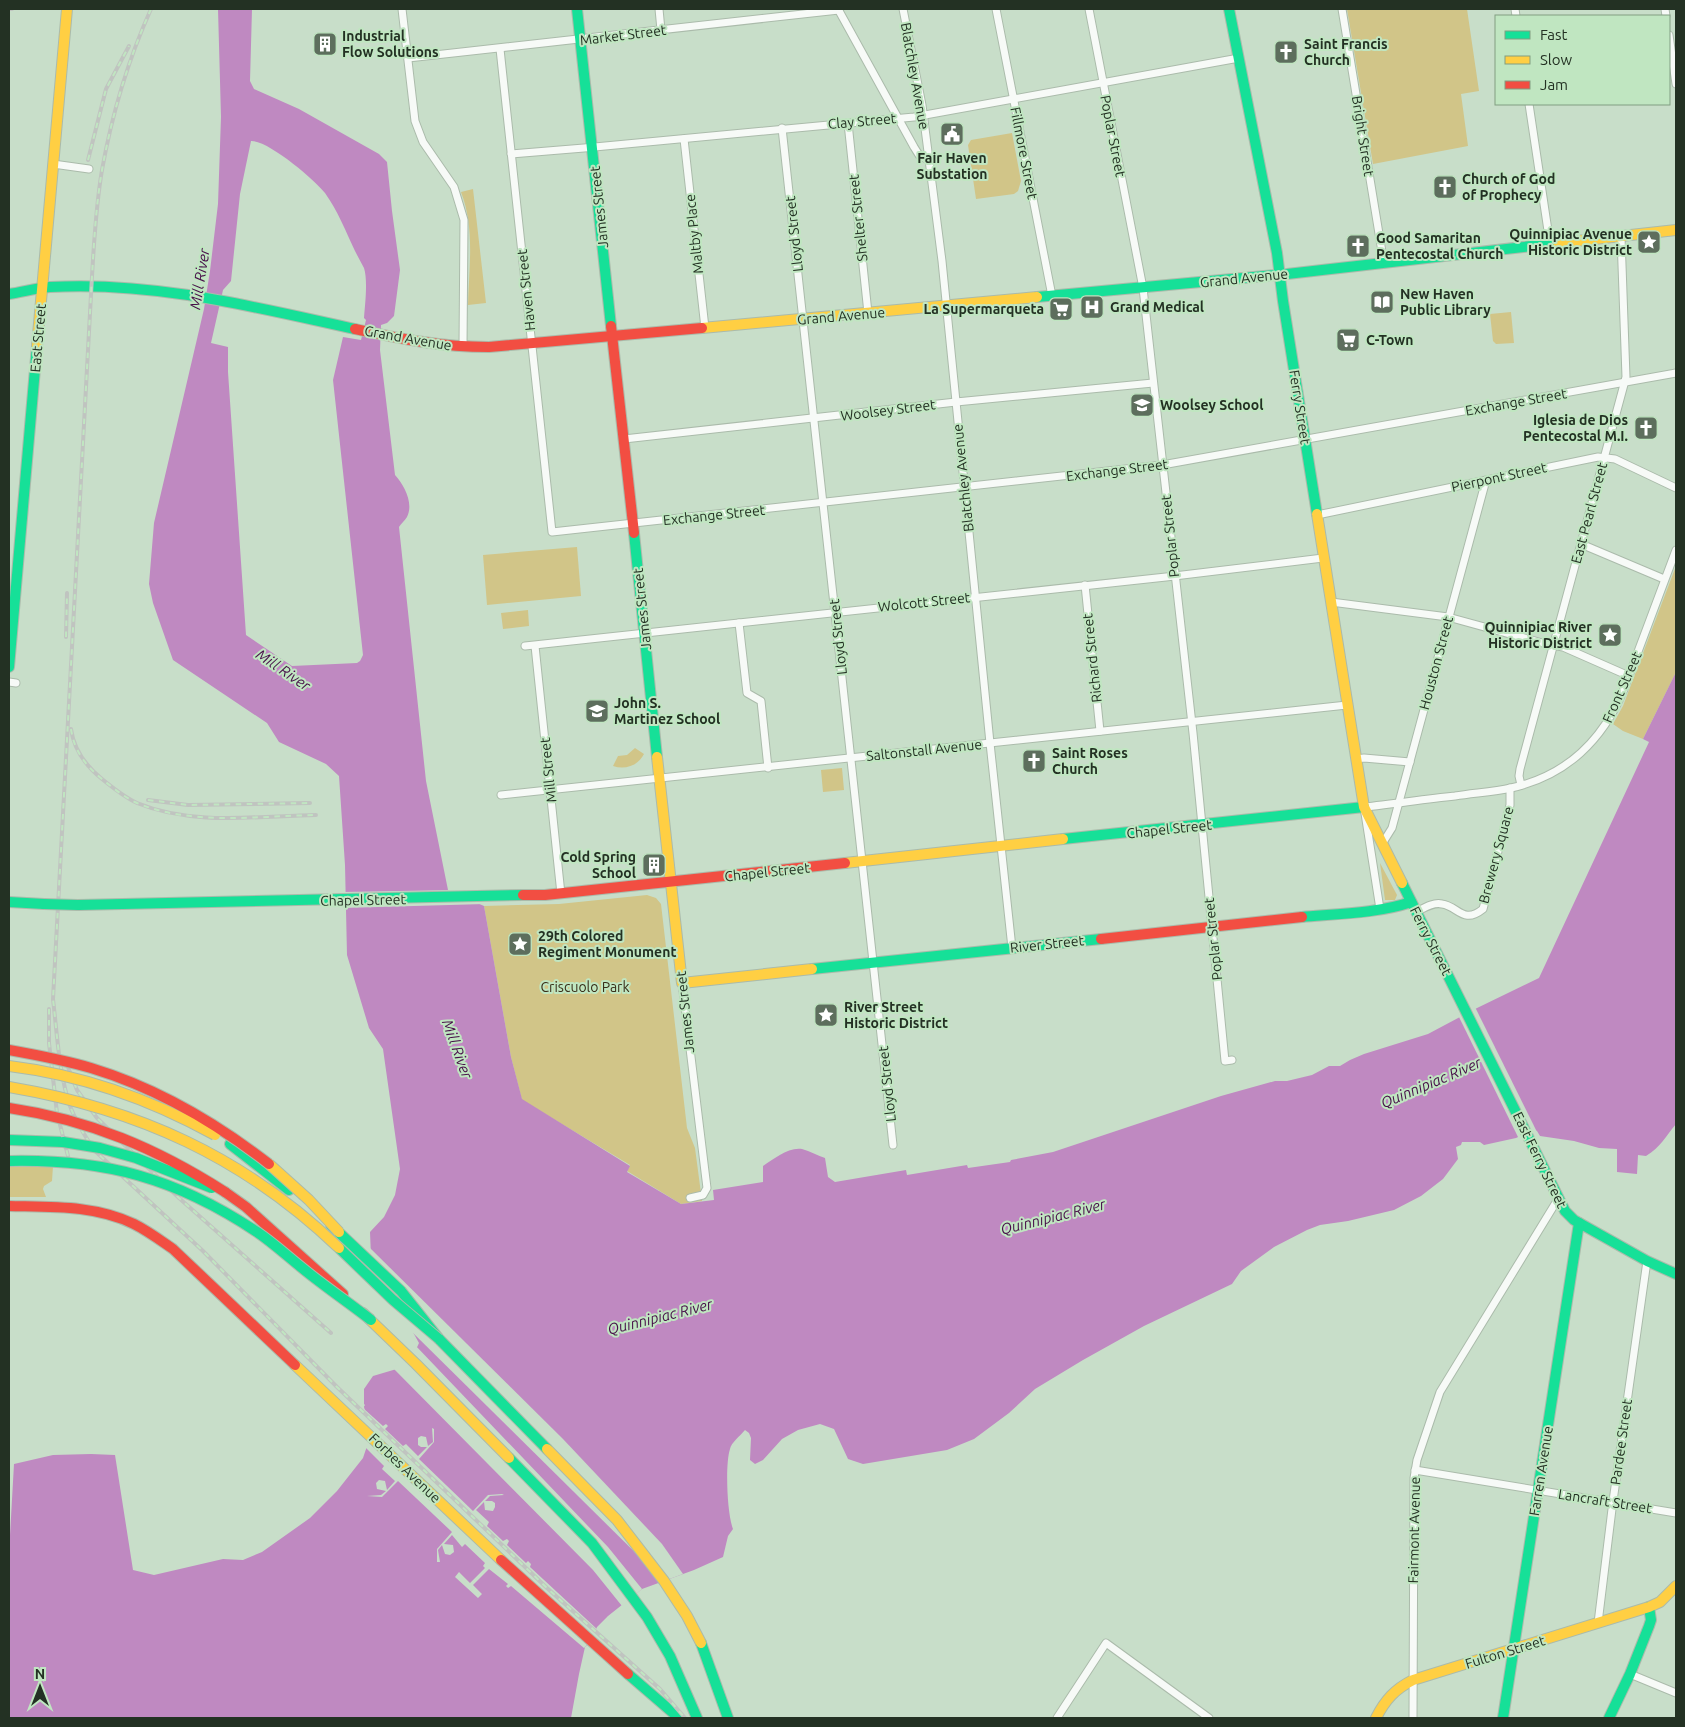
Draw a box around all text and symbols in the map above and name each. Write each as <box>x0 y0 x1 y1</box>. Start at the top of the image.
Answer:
legend <box>1495 15 1670 105</box>
street label: Blatchley Avenue <box>898 21 932 131</box>
street label: Market Street <box>579 22 668 48</box>
text: Fast <box>1540 26 1568 43</box>
place label: Industrial Flow Solutions <box>342 28 439 60</box>
building icon: Industrial Flow Solutions <box>312 31 338 57</box>
place label: Saint Francis Church <box>1304 36 1388 68</box>
church icon: Saint Francis Church <box>1273 39 1299 65</box>
text: Slow <box>1540 51 1573 68</box>
text: Jam <box>1540 76 1568 93</box>
street label: Poplar Street <box>1097 94 1129 179</box>
street label: Bright Street <box>1349 95 1377 178</box>
street label: Fillmore Street <box>1007 105 1041 201</box>
street label: Clay Street <box>827 110 897 132</box>
public building icon: Fair Haven Substation <box>939 121 965 147</box>
place label: Fair Haven Substation <box>916 150 988 182</box>
street label: James Street <box>587 165 611 249</box>
place label: Church of God of Prophecy <box>1462 171 1555 203</box>
street label: Shelter Street <box>845 173 871 262</box>
church icon: Church of God of Prophecy <box>1432 174 1458 200</box>
street label: Maltby Place <box>682 193 706 275</box>
street label: Lloyd Street <box>782 195 806 273</box>
place label: Quinnipiac Avenue Historic District <box>1509 226 1632 258</box>
place icon: Quinnipiac Avenue Historic District <box>1636 229 1662 255</box>
place label: Good Samaritan Pentecostal Church <box>1376 230 1503 262</box>
church icon: Good Samaritan Pentecostal Church <box>1345 233 1371 259</box>
water label: Mill River <box>186 246 213 311</box>
street label: Haven Street <box>514 248 538 331</box>
street label: Grand Avenue <box>1199 265 1289 291</box>
place label: New Haven Public Library <box>1400 286 1491 318</box>
library icon: New Haven Public Library <box>1369 289 1395 315</box>
hospital icon: Grand Medical <box>1079 294 1105 320</box>
supermarket icon: La Supermarqueta <box>1048 296 1074 322</box>
place label: Grand Medical <box>1110 299 1204 315</box>
place label: La Supermarqueta <box>924 301 1044 317</box>
street label: East Street <box>27 302 49 373</box>
street label: Grand Avenue <box>796 304 886 328</box>
street label: Grand Avenue <box>363 322 453 354</box>
supermarket icon: C-Town <box>1335 327 1361 353</box>
place label: C-Town <box>1366 332 1414 348</box>
street label: Ferry Street <box>1286 369 1314 446</box>
street label: Exchange Street <box>1464 385 1568 419</box>
school or university icon: Woolsey School <box>1129 392 1155 418</box>
street label: Woolsey Street <box>840 396 937 424</box>
place label: Woolsey School <box>1160 397 1263 413</box>
place label: Iglesia de Dios Pentecostal M.I. <box>1523 412 1628 444</box>
church icon: Iglesia de Dios Pentecostal M.I. <box>1633 415 1659 441</box>
street label: Blatchley Avenue <box>949 423 977 533</box>
street label: Exchange Street <box>1065 456 1169 484</box>
street label: Pierpont Street <box>1450 459 1549 495</box>
street label: East Pearl Street <box>1568 460 1610 565</box>
street label: Poplar Street <box>1158 493 1182 578</box>
street label: Exchange Street <box>662 502 766 528</box>
street label: James Street <box>630 567 654 651</box>
street label: Wolcott Street <box>877 589 971 615</box>
street label: Lloyd Street <box>826 598 850 676</box>
street label: Richard Street <box>1079 612 1105 703</box>
street label: Houston Street <box>1416 614 1456 711</box>
place label: Quinnipiac River Historic District <box>1485 619 1592 651</box>
place icon: Quinnipiac River Historic District <box>1597 622 1623 648</box>
water label: Mill River <box>253 645 315 695</box>
street label: Front Street <box>1599 648 1645 725</box>
place label: John S. Martinez School <box>614 695 720 727</box>
school or university icon: John S. Martinez School <box>584 698 610 724</box>
street label: Mill Street <box>537 736 559 803</box>
street label: Saltonstall Avenue <box>865 736 983 764</box>
place label: Saint Roses Church <box>1052 745 1128 777</box>
church icon: Saint Roses Church <box>1021 748 1047 774</box>
street label: Brewery Square <box>1475 805 1517 905</box>
street label: Chapel Street <box>1126 817 1213 841</box>
place label: Cold Spring School <box>560 849 636 881</box>
building icon: Cold Spring School <box>641 852 667 878</box>
street label: Chapel Street <box>724 860 811 884</box>
street label: Chapel Street <box>320 891 406 909</box>
street label: Poplar Street <box>1201 896 1225 981</box>
street label: Ferry Street <box>1407 904 1455 979</box>
place label: 29th Colored Regiment Monument <box>538 928 676 960</box>
place icon: 29th Colored Regiment Monument <box>507 931 533 957</box>
street label: River Street <box>1009 932 1085 956</box>
street label: James Street <box>673 970 697 1054</box>
park label: Criscuolo Park <box>541 979 629 995</box>
place label: River Street Historic District <box>844 999 948 1031</box>
place icon: River Street Historic District <box>813 1002 839 1028</box>
water label: Mill River <box>439 1017 476 1082</box>
street label: Lloyd Street <box>875 1045 899 1123</box>
water label: Quinnipiac River <box>1378 1053 1485 1112</box>
street label: East Ferry Street <box>1510 1109 1570 1211</box>
water label: Quinnipiac River <box>999 1195 1109 1239</box>
water label: Quinnipiac River <box>606 1295 716 1339</box>
street label: Pardee Street <box>1607 1397 1635 1486</box>
street label: Farren Avenue <box>1526 1425 1556 1517</box>
street label: Forbes Avenue <box>366 1430 444 1506</box>
street label: Fairmont Avenue <box>1405 1476 1423 1584</box>
street label: Lancraft Street <box>1557 1486 1653 1516</box>
street label: Fulton Street <box>1463 1632 1547 1672</box>
north arrow <box>15 1662 65 1712</box>
text: N <box>35 1666 45 1682</box>

